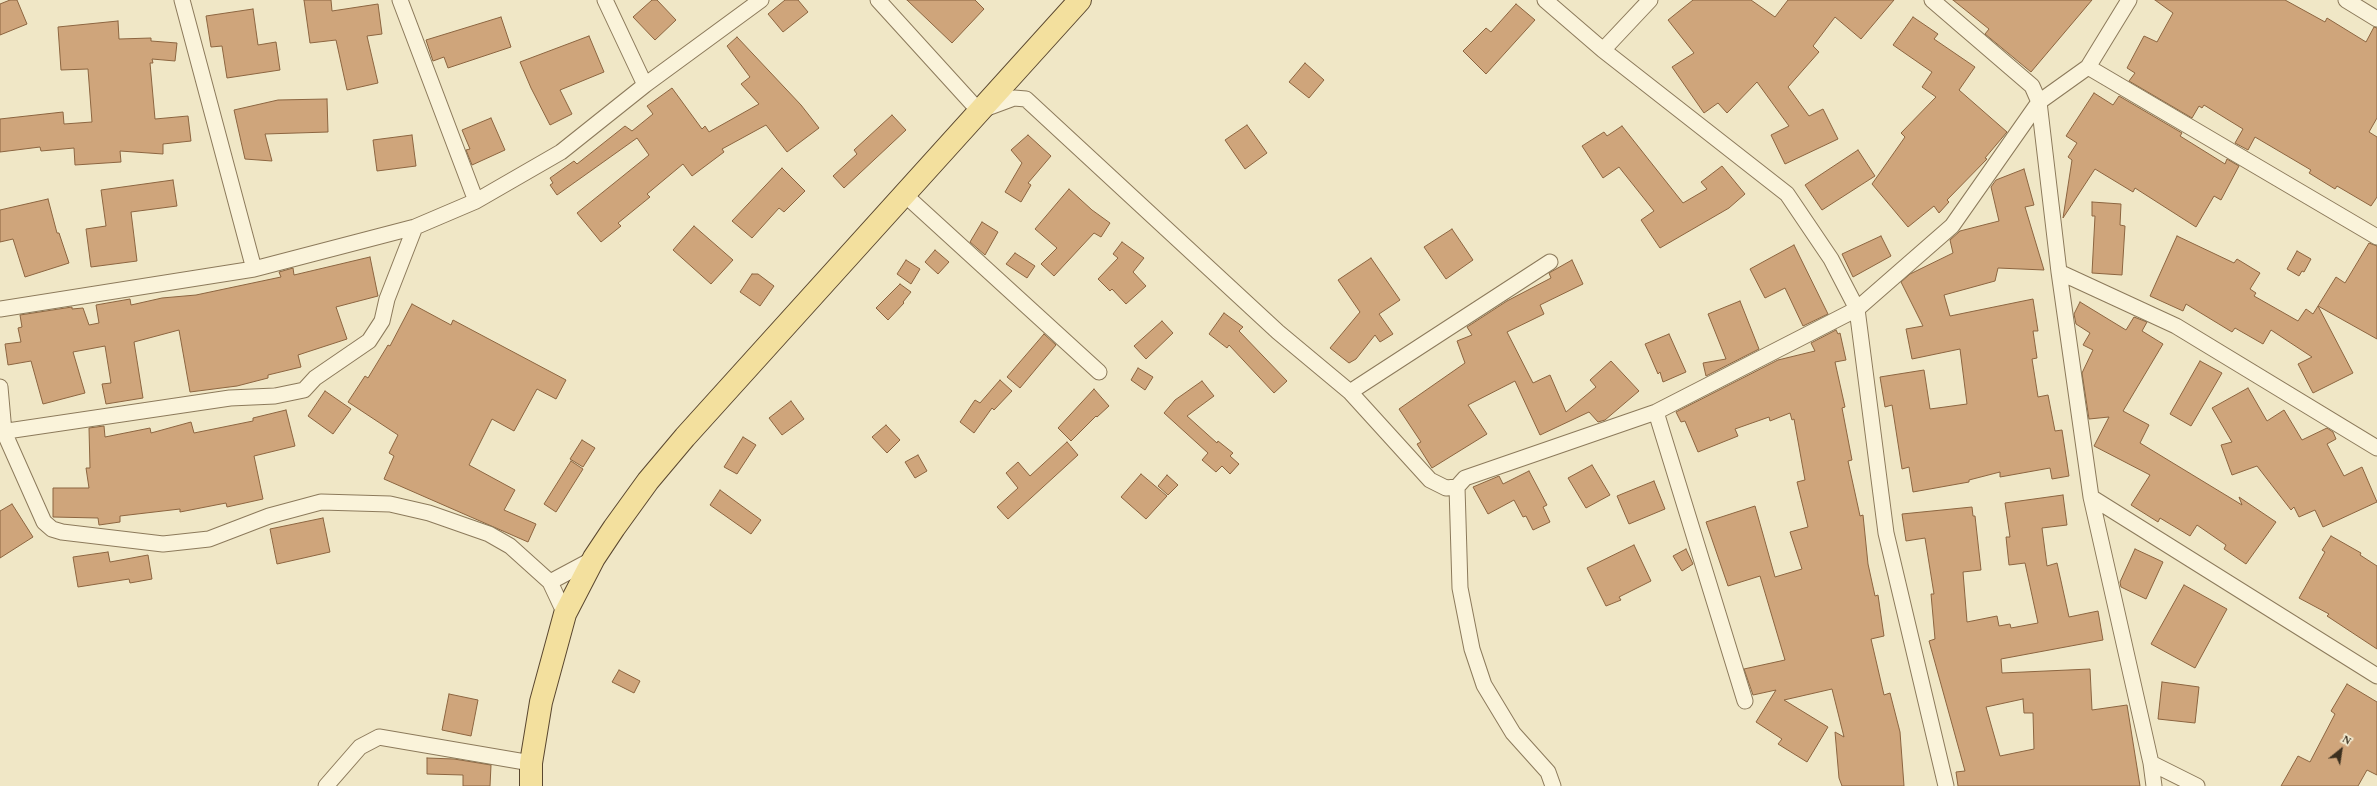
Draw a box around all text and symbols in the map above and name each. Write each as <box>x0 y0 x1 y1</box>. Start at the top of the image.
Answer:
north arrow <box>2321 730 2361 770</box>
text: N <box>2341 732 2353 747</box>

